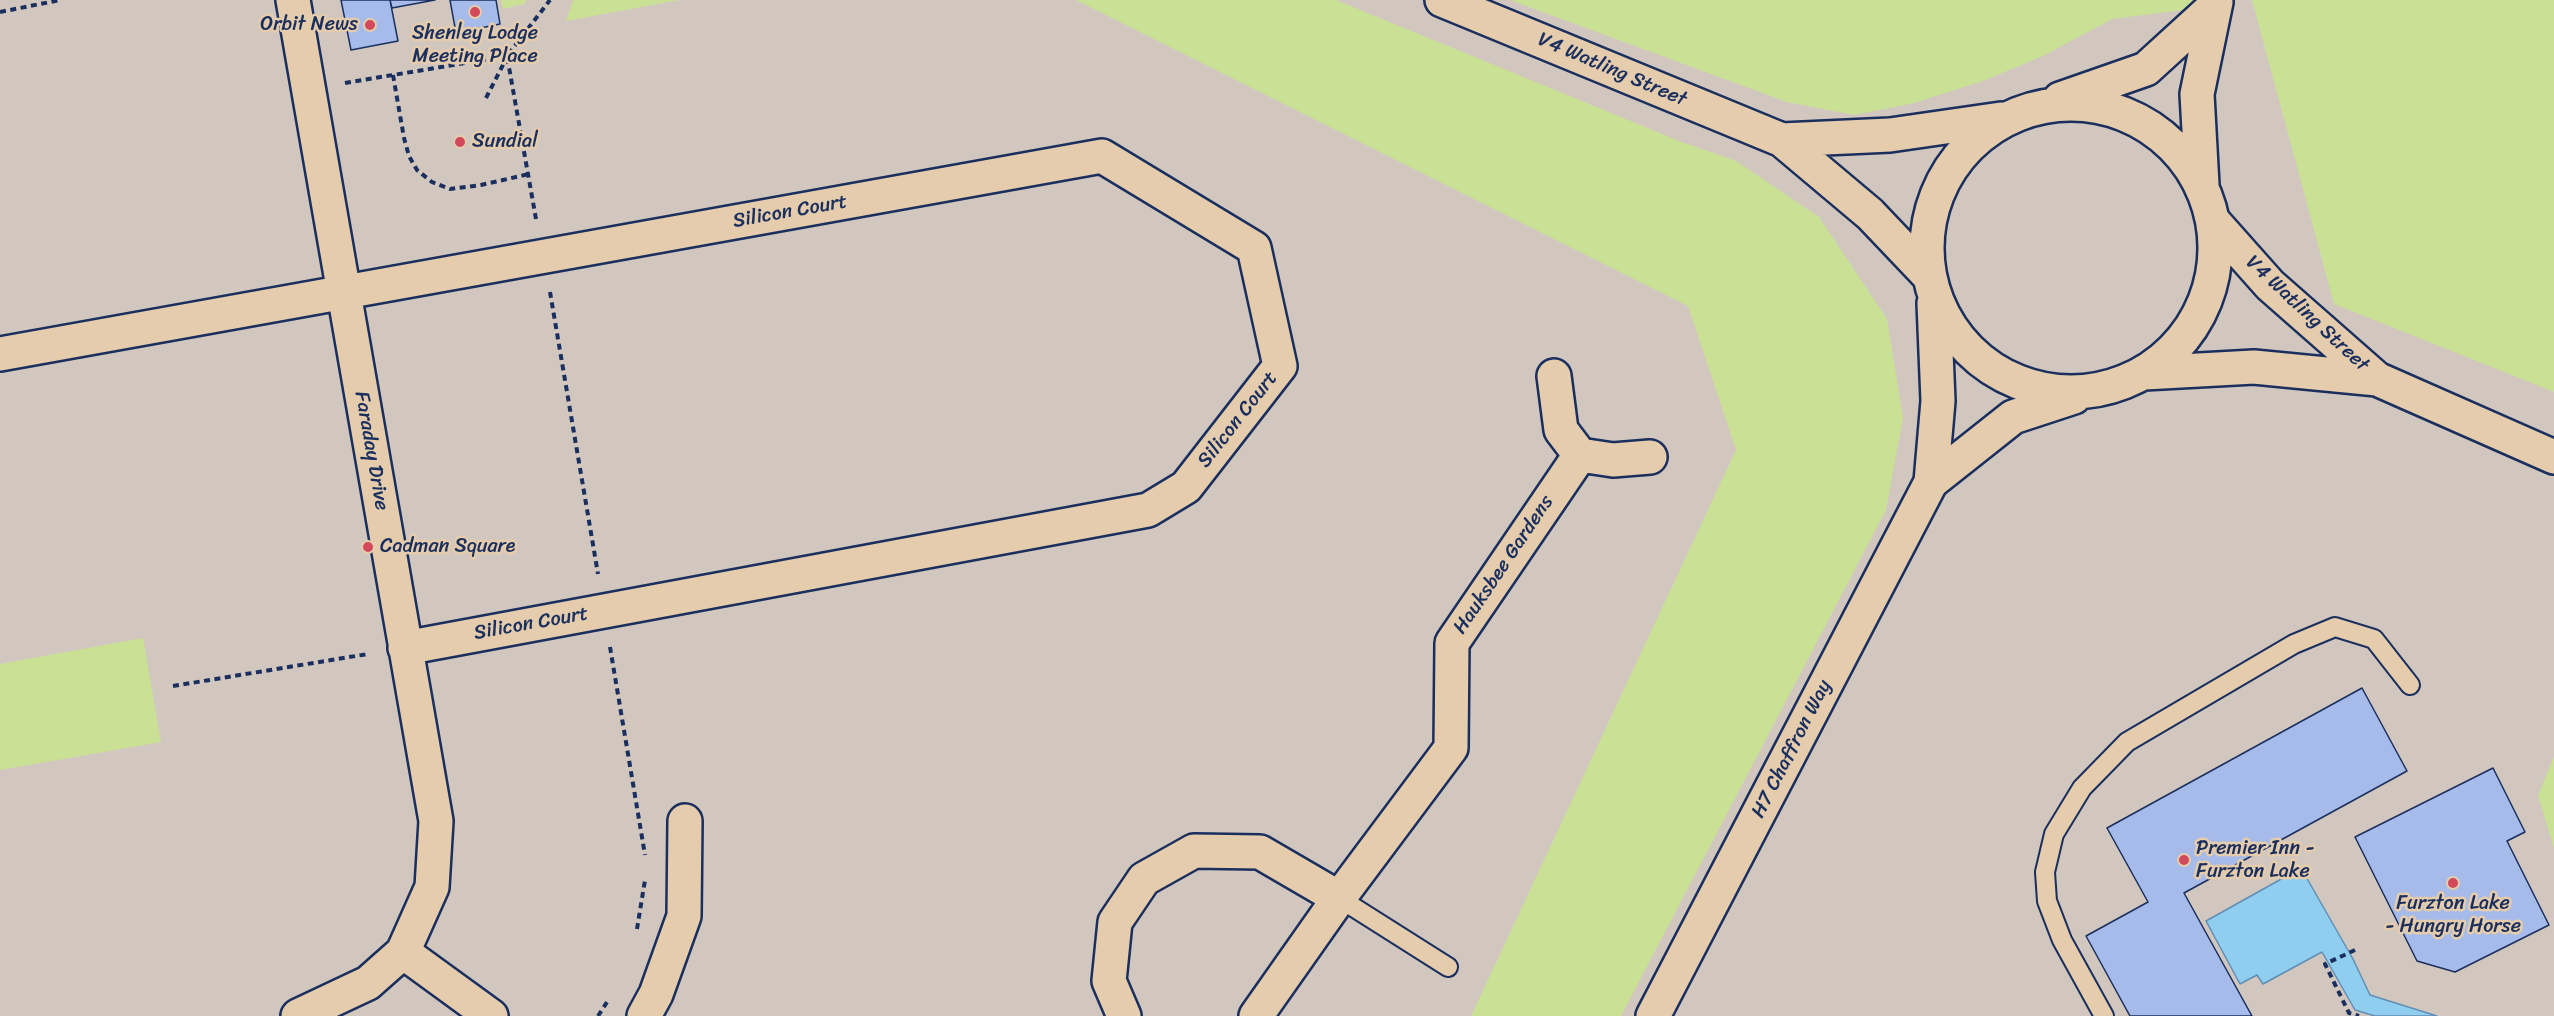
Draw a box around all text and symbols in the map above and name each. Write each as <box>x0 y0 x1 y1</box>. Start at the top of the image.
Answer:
marker: Shenley Lodge Meeting Place <box>468 5 482 19</box>
place label: Orbit News <box>260 13 358 37</box>
marker: Orbit News <box>363 18 377 32</box>
place label: Shenley Lodge Meeting Place <box>412 22 538 69</box>
street label: V4 Watling Street <box>1534 28 1690 112</box>
place label: Sundial <box>472 130 538 154</box>
marker: Sundial <box>453 135 467 149</box>
street label: Silicon Court <box>731 190 849 234</box>
street label: V4 Watling Street <box>2241 251 2373 377</box>
street label: Silicon Court <box>1193 367 1283 473</box>
street label: Faraday Drive <box>349 390 393 512</box>
street label: Hauksbee Gardens <box>1449 491 1559 639</box>
place label: Cadman Square <box>380 535 515 559</box>
marker: Cadman Square <box>361 540 375 554</box>
street label: Silicon Court <box>472 602 590 646</box>
street label: H7 Chaffron Way <box>1747 676 1837 822</box>
place label: Premier Inn - Furzton Lake <box>2196 837 2314 884</box>
marker: Premier Inn - Furzton Lake <box>2177 853 2191 867</box>
marker: Furzton Lake - Hungry Horse <box>2446 876 2460 890</box>
place label: Furzton Lake - Hungry Horse <box>2385 892 2521 939</box>

